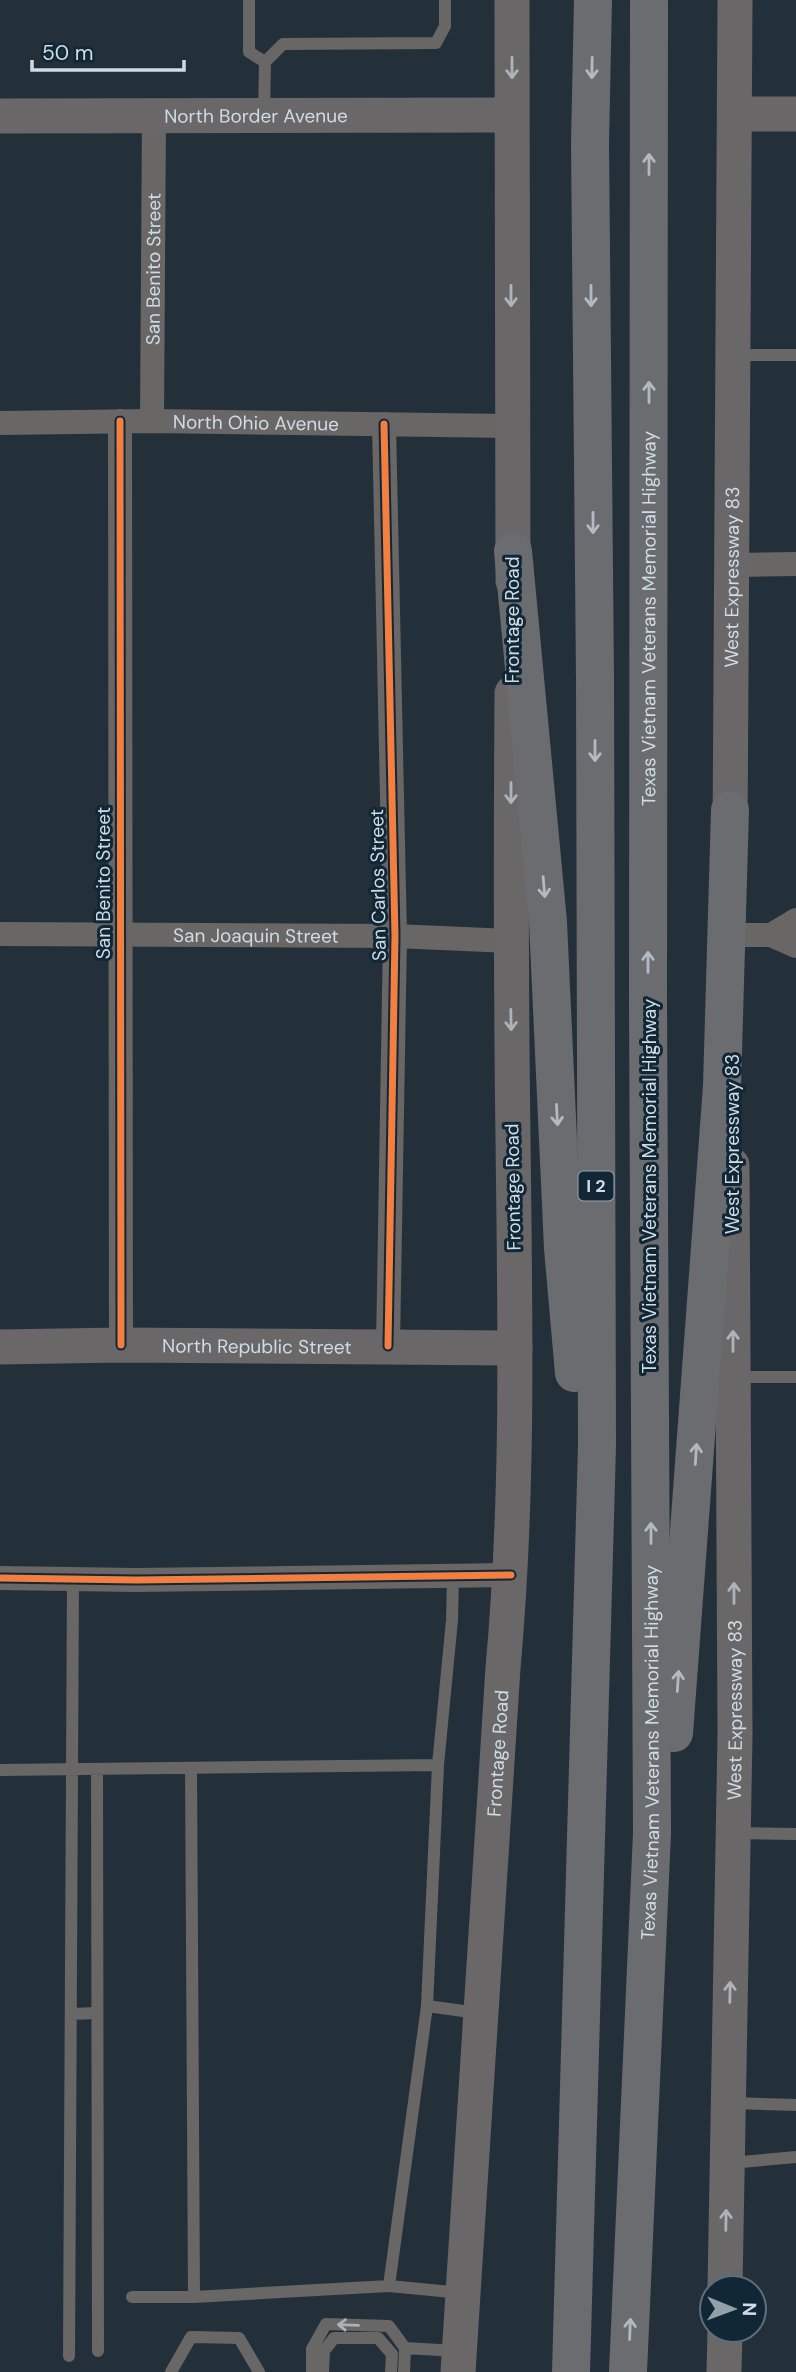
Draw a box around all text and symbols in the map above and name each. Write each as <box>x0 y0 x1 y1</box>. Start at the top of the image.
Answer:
scale bar <box>32 28 184 72</box>
text: 50 m <box>42 39 93 67</box>
one-way arrow <box>505 56 519 79</box>
one-way arrow <box>585 56 599 79</box>
street label: North Border Avenue <box>164 103 348 128</box>
one-way arrow <box>642 153 656 176</box>
street label: San Benito Street <box>140 193 166 345</box>
one-way arrow <box>504 284 518 307</box>
one-way arrow <box>584 284 598 307</box>
one-way arrow <box>642 381 656 404</box>
street label: North Ohio Avenue <box>173 409 339 436</box>
street label: Texas Vietnam Veterans Memorial Highway <box>636 431 661 806</box>
street label: West Expressway 83 <box>719 487 745 667</box>
one-way arrow <box>586 511 600 534</box>
street label: Frontage Road <box>500 556 525 684</box>
one-way arrow <box>588 739 602 762</box>
one-way arrow <box>504 781 518 804</box>
street label: San Benito Street <box>91 807 116 959</box>
street label: San Carlos Street <box>364 809 392 961</box>
one-way arrow <box>538 876 551 898</box>
street label: San Joaquin Street <box>173 922 339 948</box>
one-way arrow <box>641 951 655 974</box>
street label: Texas Vietnam Veterans Memorial Highway <box>637 998 662 1373</box>
one-way arrow <box>504 1008 518 1031</box>
street label: West Expressway 83 <box>720 1054 745 1234</box>
one-way arrow <box>550 1103 563 1126</box>
street label: Frontage Road <box>499 1123 527 1251</box>
road number: I 2 <box>578 1171 614 1200</box>
one-way arrow <box>726 1330 740 1353</box>
street label: North Republic Street <box>162 1333 352 1359</box>
one-way arrow <box>690 1444 703 1466</box>
one-way arrow <box>644 1522 658 1545</box>
street label: Texas Vietnam Veterans Memorial Highway <box>635 1565 665 1941</box>
one-way arrow <box>727 1582 741 1605</box>
street label: West Expressway 83 <box>721 1620 748 1801</box>
one-way arrow <box>672 1670 685 1693</box>
street label: Frontage Road <box>481 1689 514 1818</box>
one-way arrow <box>724 1981 737 2004</box>
one-way arrow <box>720 2209 733 2232</box>
north arrow <box>698 2274 768 2344</box>
text: N <box>737 2302 762 2316</box>
one-way arrow <box>336 2318 359 2331</box>
one-way arrow <box>623 2318 637 2341</box>

